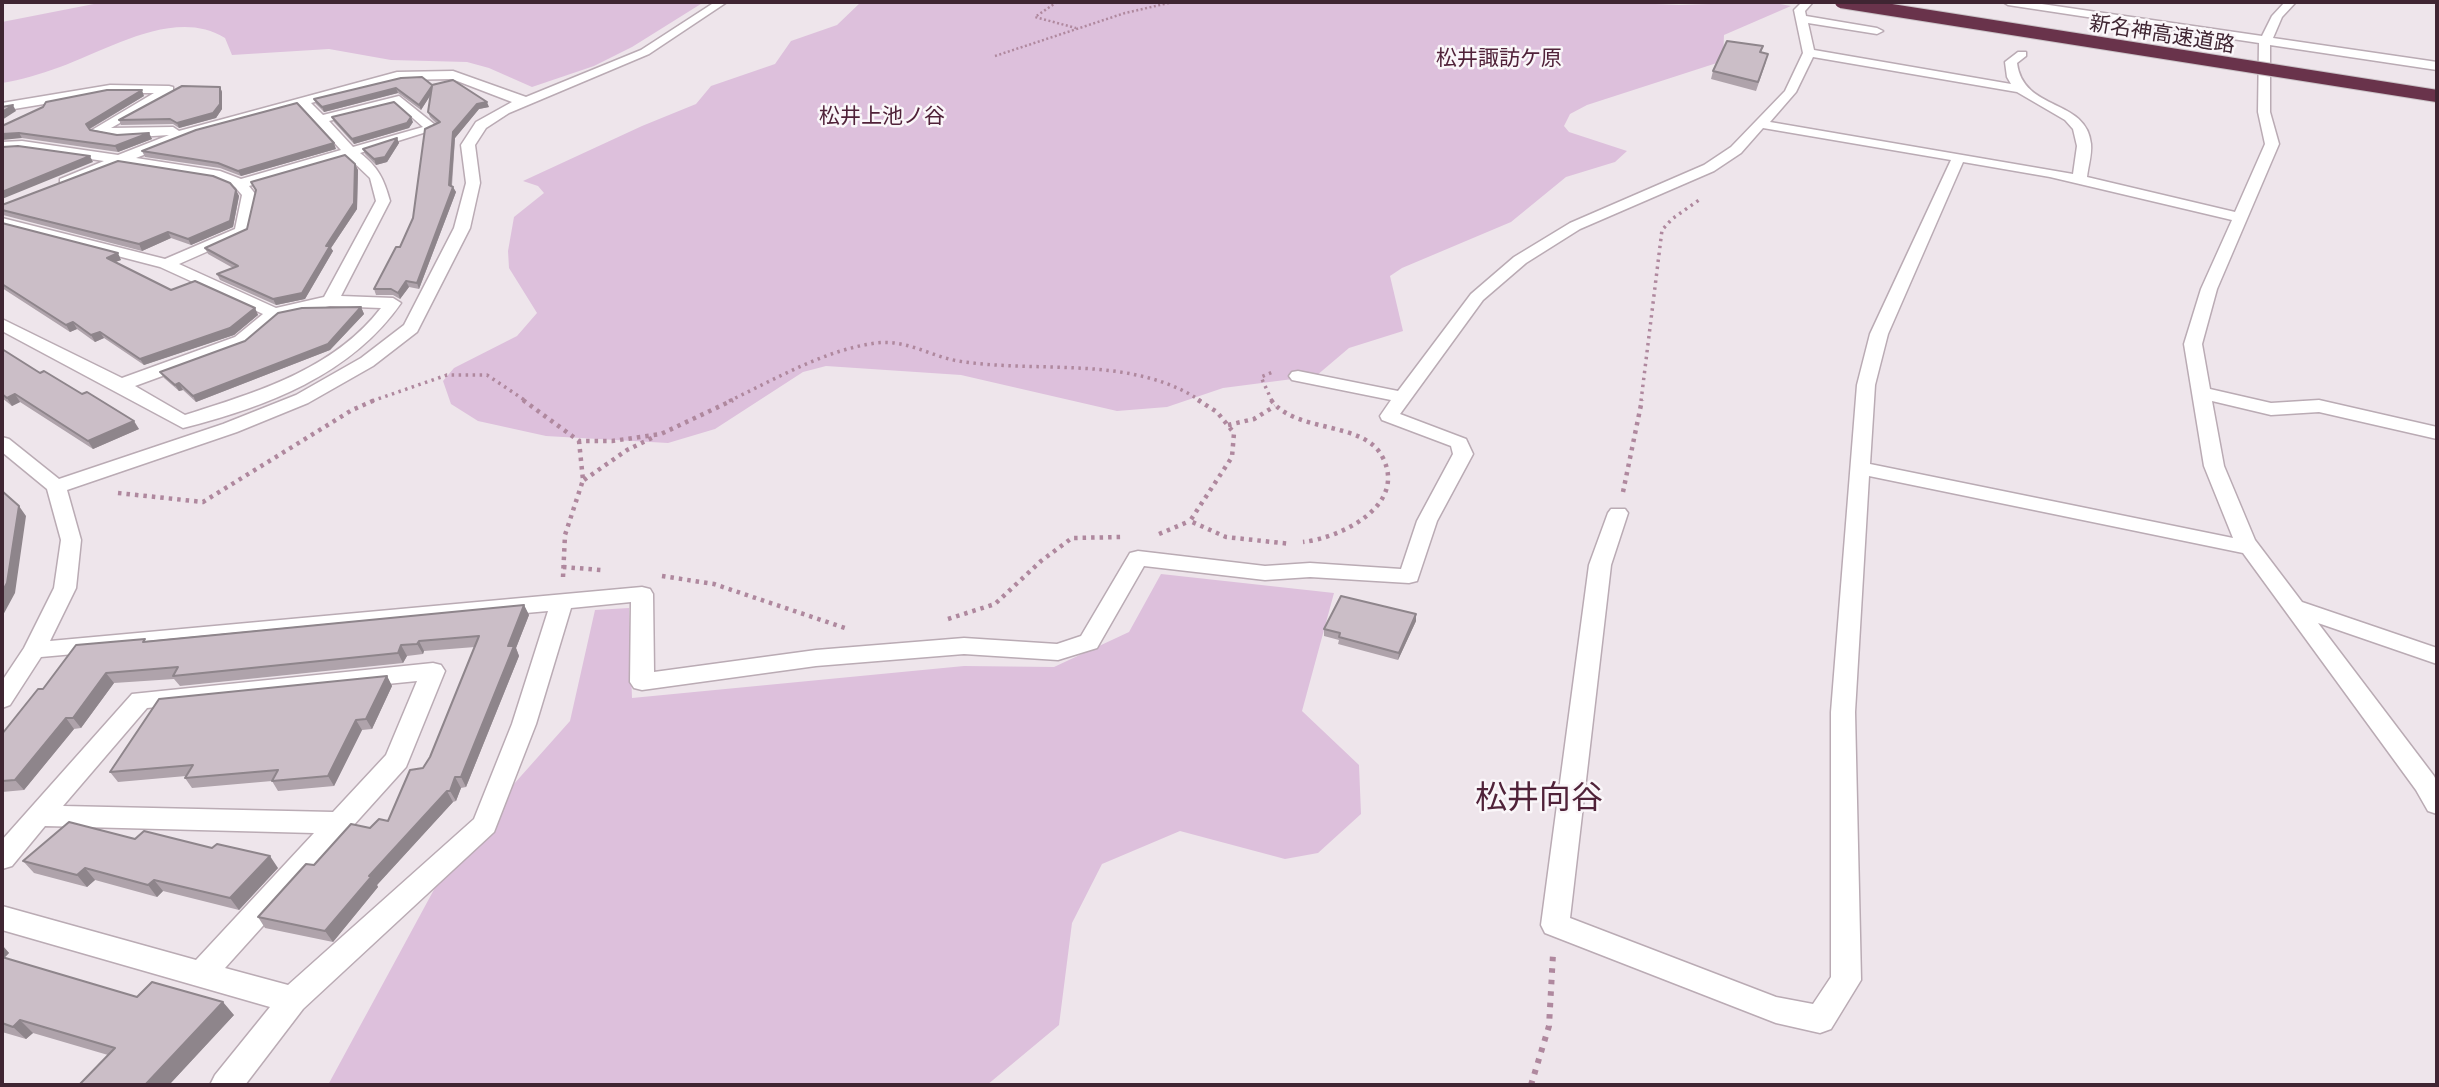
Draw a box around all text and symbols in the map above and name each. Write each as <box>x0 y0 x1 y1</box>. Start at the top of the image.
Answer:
street label: 新名神高速道路 <box>2087 11 2237 59</box>
district label: 松井諏訪ケ原 <box>1436 46 1562 72</box>
district label: 松井上池ノ谷 <box>819 104 945 130</box>
district label: 松井向谷 <box>1475 780 1603 818</box>

